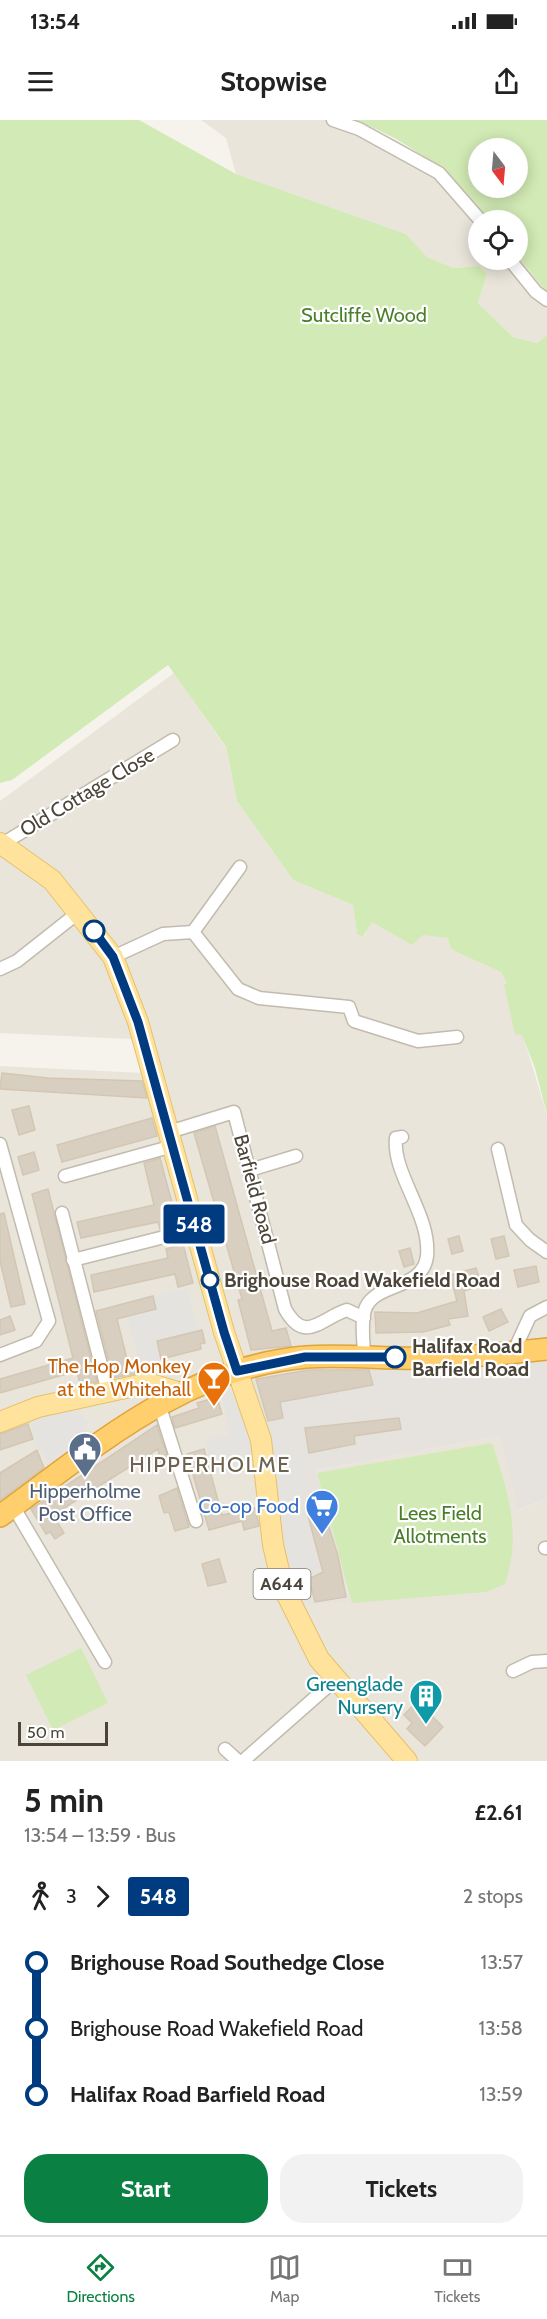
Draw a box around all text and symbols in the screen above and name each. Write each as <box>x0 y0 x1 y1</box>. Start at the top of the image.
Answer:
text: 13:54 <box>30 8 80 35</box>
icon: menu <box>24 65 57 98</box>
text: Stopwise <box>220 65 327 98</box>
icon: share <box>490 65 523 98</box>
north arrow <box>468 138 528 198</box>
map controls <box>468 138 528 270</box>
button: locate <box>468 210 528 270</box>
park label: Sutcliffe Wood <box>301 303 427 327</box>
street label: Old Cottage Close <box>15 742 159 842</box>
unlabelled marker <box>83 920 105 942</box>
street label: Barfield Road <box>229 1132 281 1246</box>
line badge: 548 <box>160 1204 228 1244</box>
text: 548 <box>175 1212 213 1237</box>
place label: Brighouse Road Wakefield Road <box>224 1268 500 1292</box>
marker: Brighouse Road Wakefield Road <box>201 1271 219 1289</box>
place label: Halifax Road Barfield Road <box>412 1334 529 1381</box>
marker: Halifax Road Barfield Road <box>384 1346 406 1368</box>
place label: The Hop Monkey at the Whitehall <box>47 1354 191 1401</box>
bar icon: The Hop Monkey at the Whitehall <box>196 1360 232 1407</box>
public building icon: Hipperholme Post Office <box>67 1431 103 1478</box>
district label: HIPPERHOLME <box>129 1451 291 1478</box>
place label: Hipperholme Post Office <box>29 1479 141 1526</box>
supermarket icon: Co-op Food <box>304 1488 340 1535</box>
place label: Co-op Food <box>198 1494 299 1518</box>
park label: Lees Field Allotments <box>394 1501 486 1548</box>
road number: A644 <box>254 1569 310 1599</box>
place label: Greenglade Nursery <box>306 1672 403 1719</box>
building icon: Greenglade Nursery <box>408 1678 444 1725</box>
scale bar <box>18 1719 108 1746</box>
text: 50 m <box>27 1723 64 1742</box>
text: 5 min <box>24 1780 104 1820</box>
text: £2.61 <box>475 1799 523 1826</box>
text: 13:54 – 13:59 · Bus <box>24 1823 176 1847</box>
icon: walk <box>24 1880 57 1913</box>
icon: forward <box>86 1880 119 1913</box>
text: 3 <box>66 1884 77 1908</box>
text: 548 <box>140 1884 177 1909</box>
text: 2 stops <box>463 1884 523 1908</box>
text: Brighouse Road Southedge Close <box>70 1949 384 1976</box>
text: 13:57 <box>481 1950 523 1974</box>
text: Brighouse Road Wakefield Road <box>70 2015 363 2042</box>
text: 13:58 <box>479 2016 523 2040</box>
text: Halifax Road Barfield Road <box>70 2081 325 2108</box>
text: 13:59 <box>479 2082 523 2106</box>
button: Start <box>24 2154 268 2223</box>
button: Tickets <box>280 2154 523 2223</box>
tab: Directions <box>67 2251 135 2306</box>
tab: Map <box>268 2251 301 2306</box>
tab: Tickets <box>434 2251 480 2306</box>

